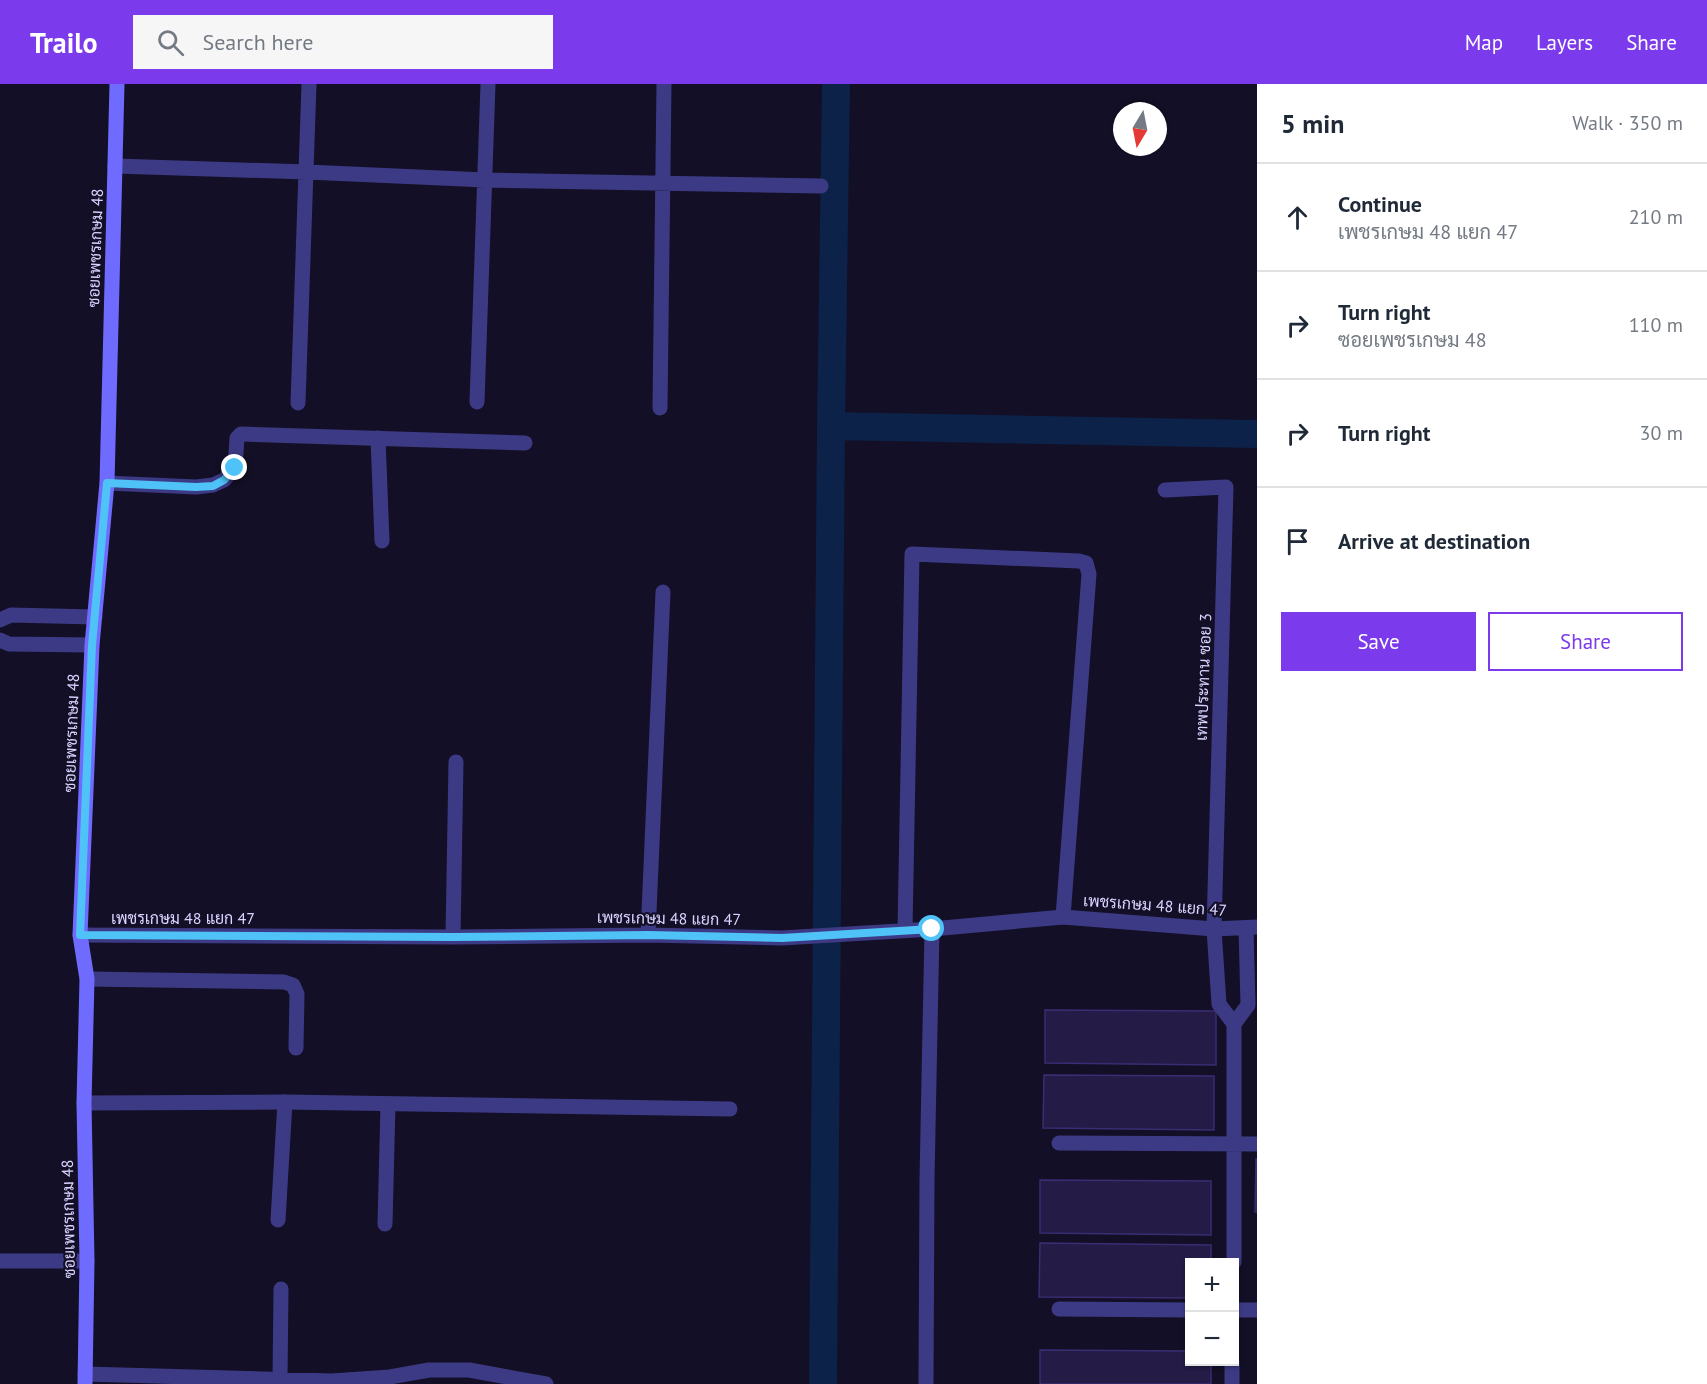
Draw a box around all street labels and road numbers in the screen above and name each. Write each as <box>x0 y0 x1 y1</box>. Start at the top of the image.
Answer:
street label: ซอยเพชรเกษม 48 <box>83 188 107 308</box>
street label: เทพประทาน ซอย 3 <box>1191 613 1215 741</box>
street label: ซอยเพชรเกษม 48 <box>59 673 83 793</box>
street label: เพชรเกษม 48 แยก 47 <box>1082 890 1228 920</box>
street label: เพชรเกษม 48 แยก 47 <box>597 907 741 929</box>
street label: เพชรเกษม 48 แยก 47 <box>111 908 255 928</box>
street label: ซอยเพชรเกษม 48 <box>57 1159 79 1279</box>

